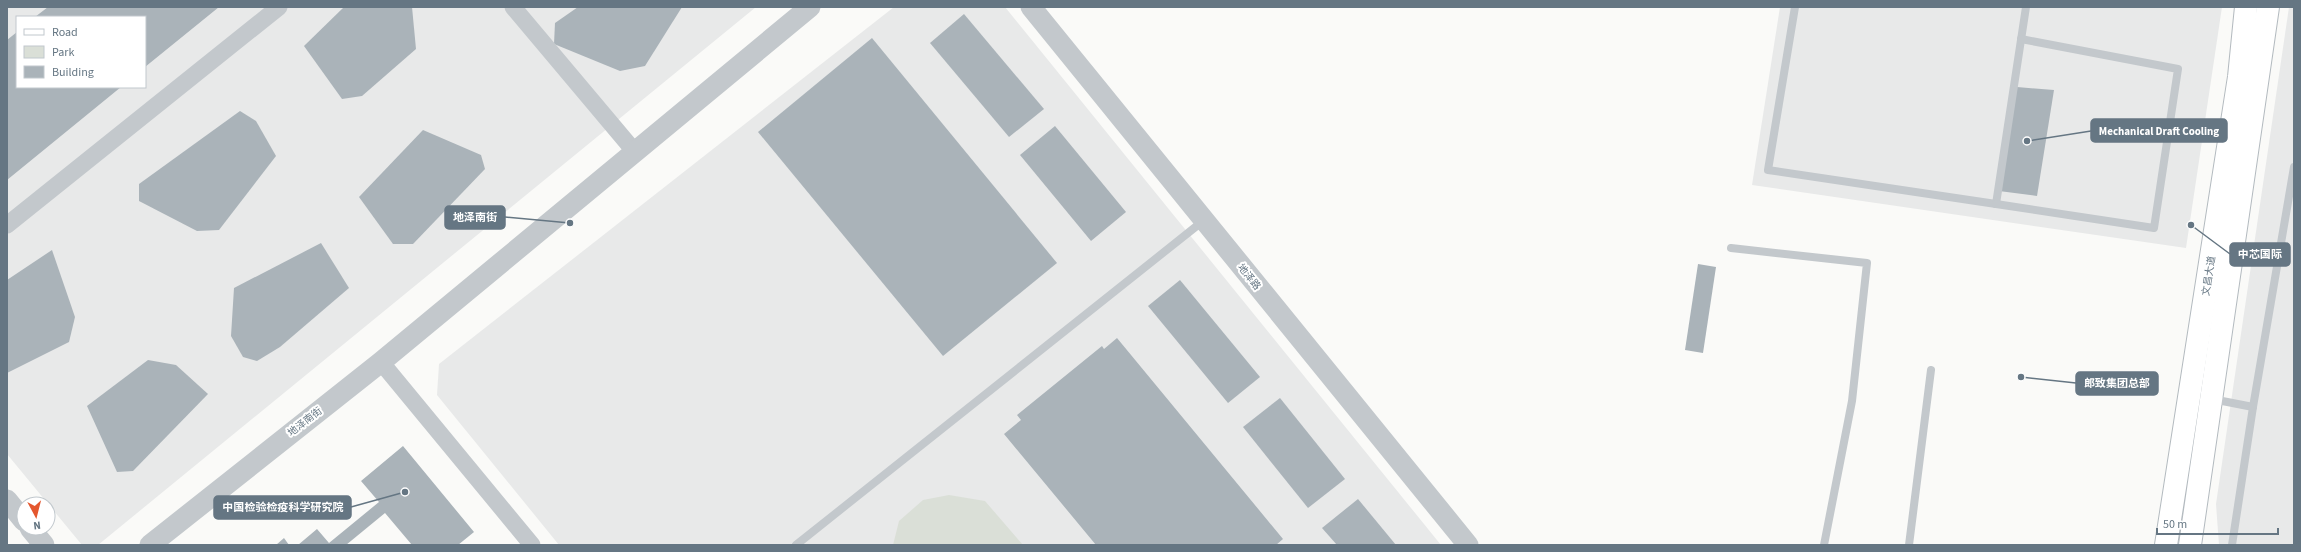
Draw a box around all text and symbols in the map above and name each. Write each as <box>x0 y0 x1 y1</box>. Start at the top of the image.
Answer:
legend <box>16 16 146 88</box>
text: Road <box>52 24 78 41</box>
text: Park <box>52 44 74 61</box>
text: Building <box>52 64 94 81</box>
callout: Mechanical Draft Cooling <box>2091 119 2227 142</box>
text: Mechanical Draft Cooling <box>2099 124 2219 139</box>
callout: 地泽南街 <box>445 206 505 229</box>
text: 地泽南街 <box>453 210 497 225</box>
callout: 中芯国际 <box>2230 243 2290 266</box>
text: 中芯国际 <box>2238 247 2282 262</box>
street label: 文昌大道 <box>2199 255 2219 297</box>
street label: 地泽路 <box>1234 261 1264 293</box>
callout: 郎致集团总部 <box>2076 372 2158 395</box>
text: 郎致集团总部 <box>2084 376 2150 391</box>
street label: 地泽南街 <box>285 404 325 440</box>
north arrow <box>16 496 56 536</box>
callout: 中国检验检疫科学研究院 <box>214 496 351 519</box>
text: 中国检验检疫科学研究院 <box>223 500 344 515</box>
scale bar <box>2157 510 2278 536</box>
text: 50 m <box>2163 516 2187 533</box>
text: N <box>33 518 42 533</box>

